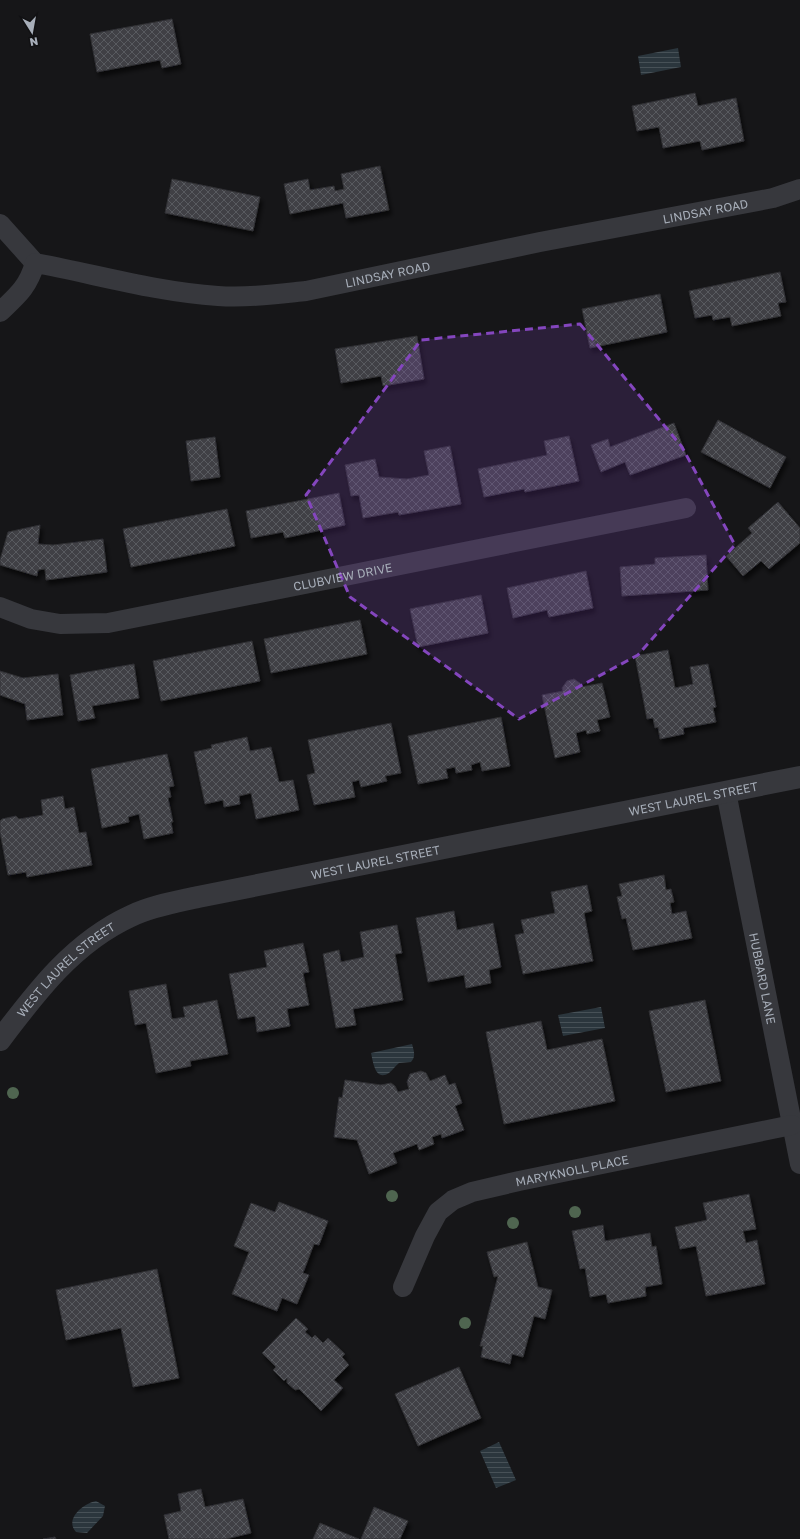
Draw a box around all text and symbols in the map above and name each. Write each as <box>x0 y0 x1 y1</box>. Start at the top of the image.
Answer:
north arrow <box>12 12 52 52</box>
text: N <box>29 35 39 49</box>
street label: LINDSAY ROAD <box>662 195 749 226</box>
street label: LINDSAY ROAD <box>344 258 432 290</box>
street label: CLUBVIEW DRIVE <box>292 559 394 593</box>
street label: WEST LAUREL STREET <box>627 778 759 819</box>
street label: WEST LAUREL STREET <box>309 841 442 882</box>
street label: WEST LAUREL STREET <box>13 918 118 1020</box>
street label: HUBBARD LANE <box>747 931 780 1025</box>
street label: MARYKNOLL PLACE <box>514 1151 630 1189</box>

